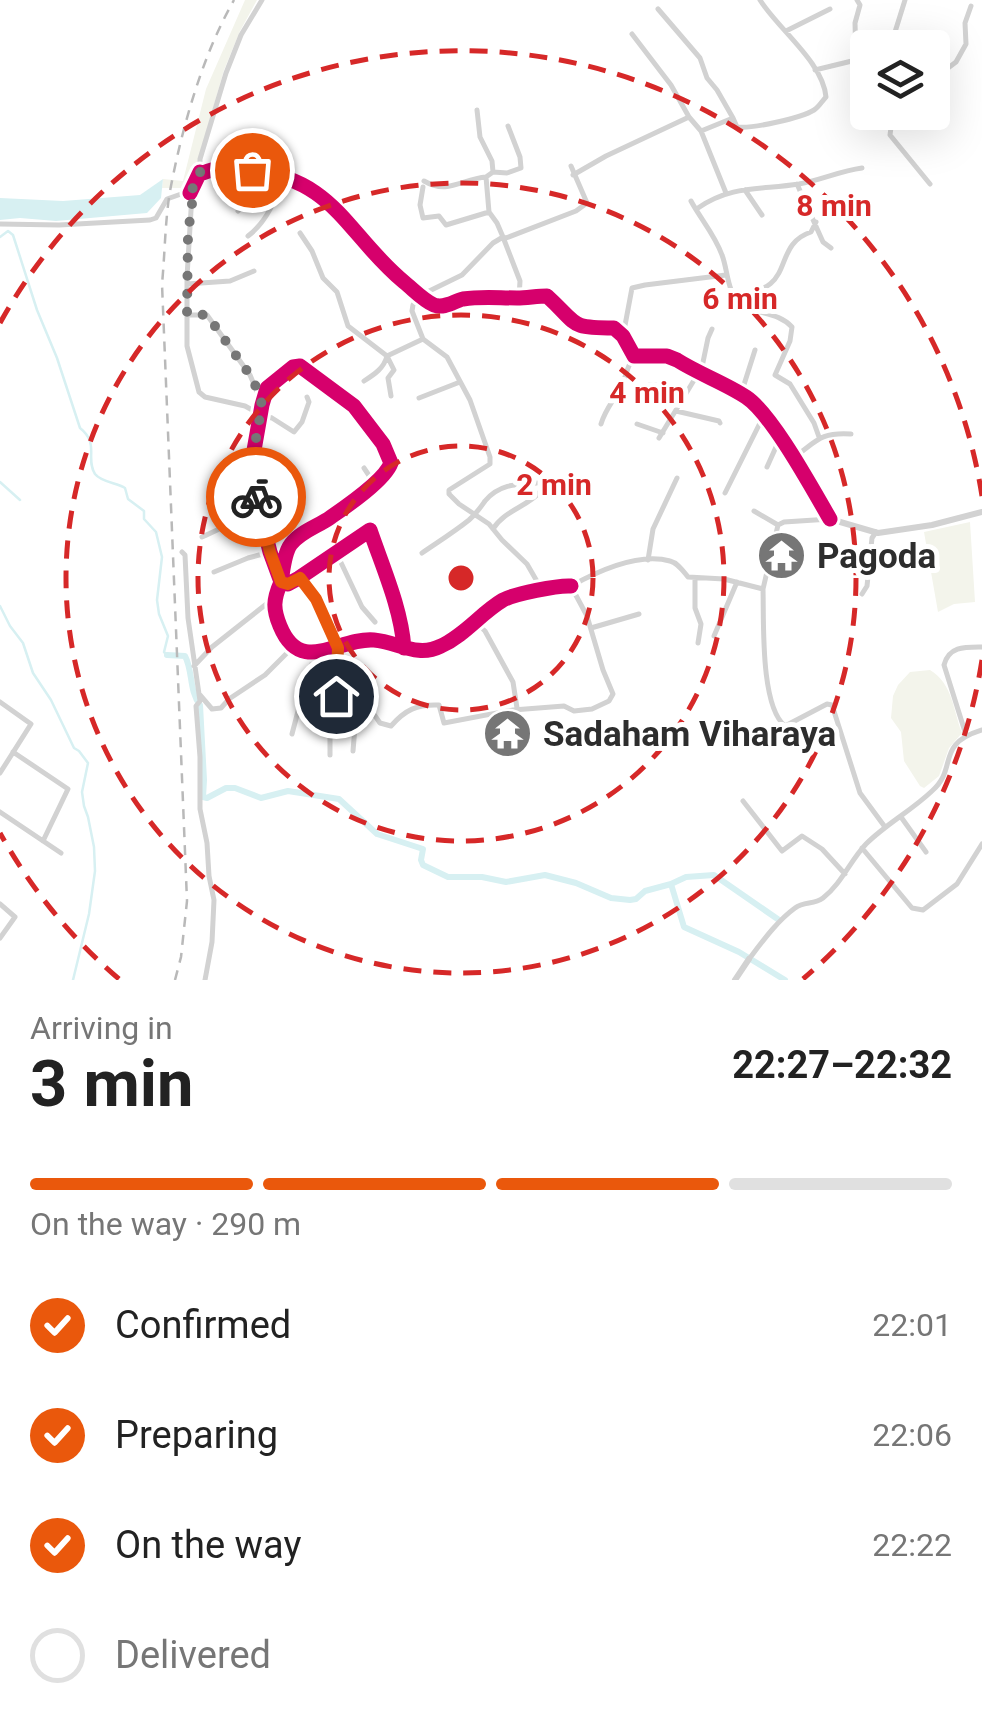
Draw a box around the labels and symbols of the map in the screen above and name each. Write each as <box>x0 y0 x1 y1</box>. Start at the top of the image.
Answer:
pin <box>210 128 295 213</box>
text: 8 min <box>796 188 872 223</box>
text: 6 min <box>702 281 778 316</box>
text: 4 min <box>609 375 685 410</box>
courier <box>206 447 306 547</box>
text: 2 min <box>516 467 592 502</box>
temple icon: Pagoda <box>756 530 808 582</box>
place label: Pagoda <box>817 536 936 577</box>
centre of rings <box>443 560 479 596</box>
pin <box>294 654 379 739</box>
temple icon: Sadaham Viharaya <box>482 708 534 760</box>
place label: Sadaham Viharaya <box>543 714 836 755</box>

